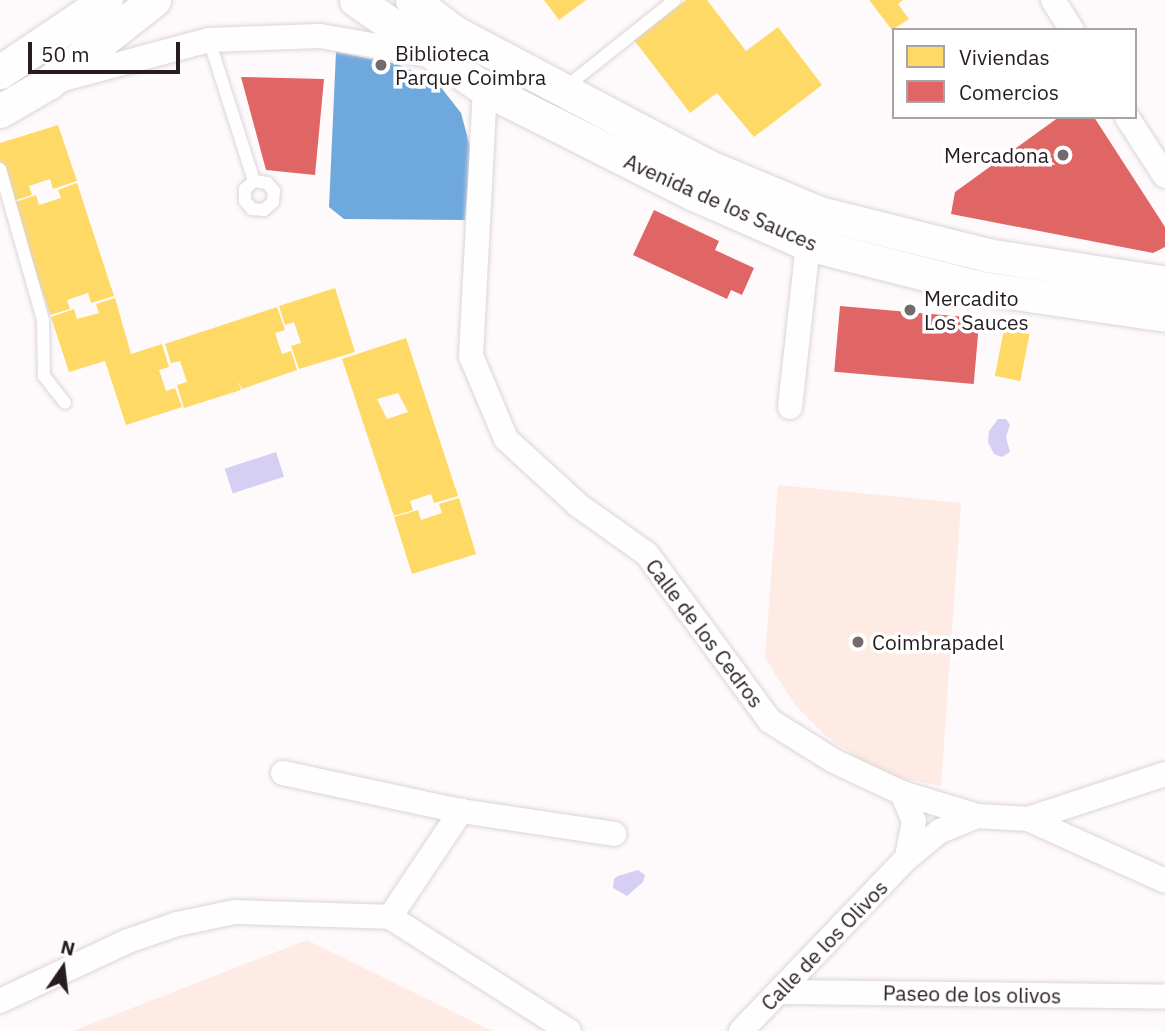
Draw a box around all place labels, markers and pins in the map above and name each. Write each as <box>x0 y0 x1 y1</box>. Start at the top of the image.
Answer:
place label: Biblioteca Parque Coimbra <box>395 40 546 90</box>
marker: Biblioteca Parque Coimbra <box>373 57 389 73</box>
place label: Mercadona <box>944 142 1049 168</box>
marker: Mercadona <box>1055 147 1071 163</box>
place label: Mercadito Los Sauces <box>924 285 1029 335</box>
marker: Mercadito Los Sauces <box>902 302 918 318</box>
place label: Coimbrapadel <box>872 629 1004 655</box>
marker: Coimbrapadel <box>850 634 866 650</box>

